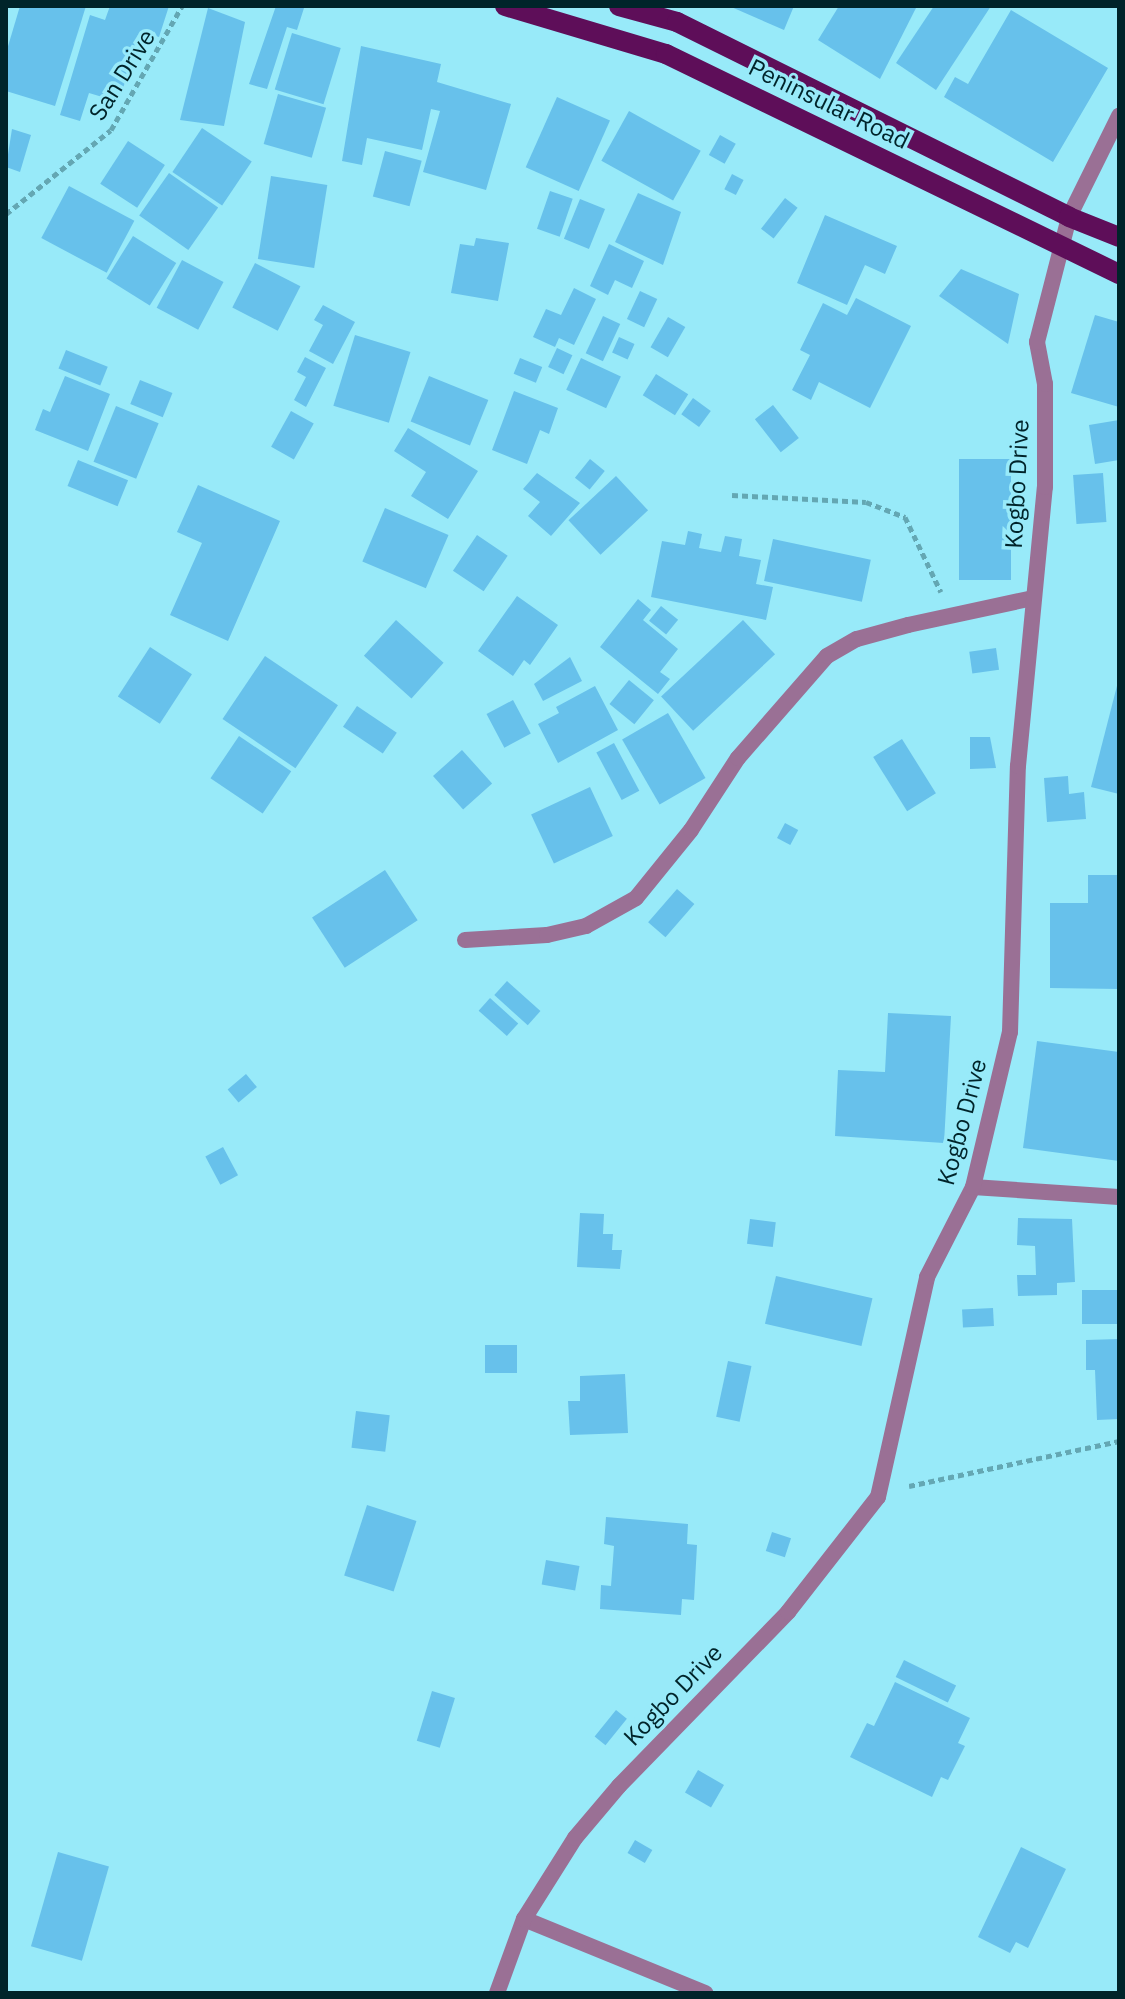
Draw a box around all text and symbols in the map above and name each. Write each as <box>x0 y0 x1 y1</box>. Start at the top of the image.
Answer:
street label: San Drive <box>83 24 161 126</box>
street label: Peninsular Road <box>744 53 914 155</box>
street label: Kogbo Drive <box>999 419 1035 549</box>
street label: Kogbo Drive <box>931 1056 993 1188</box>
street label: Kogbo Drive <box>618 1638 728 1752</box>

